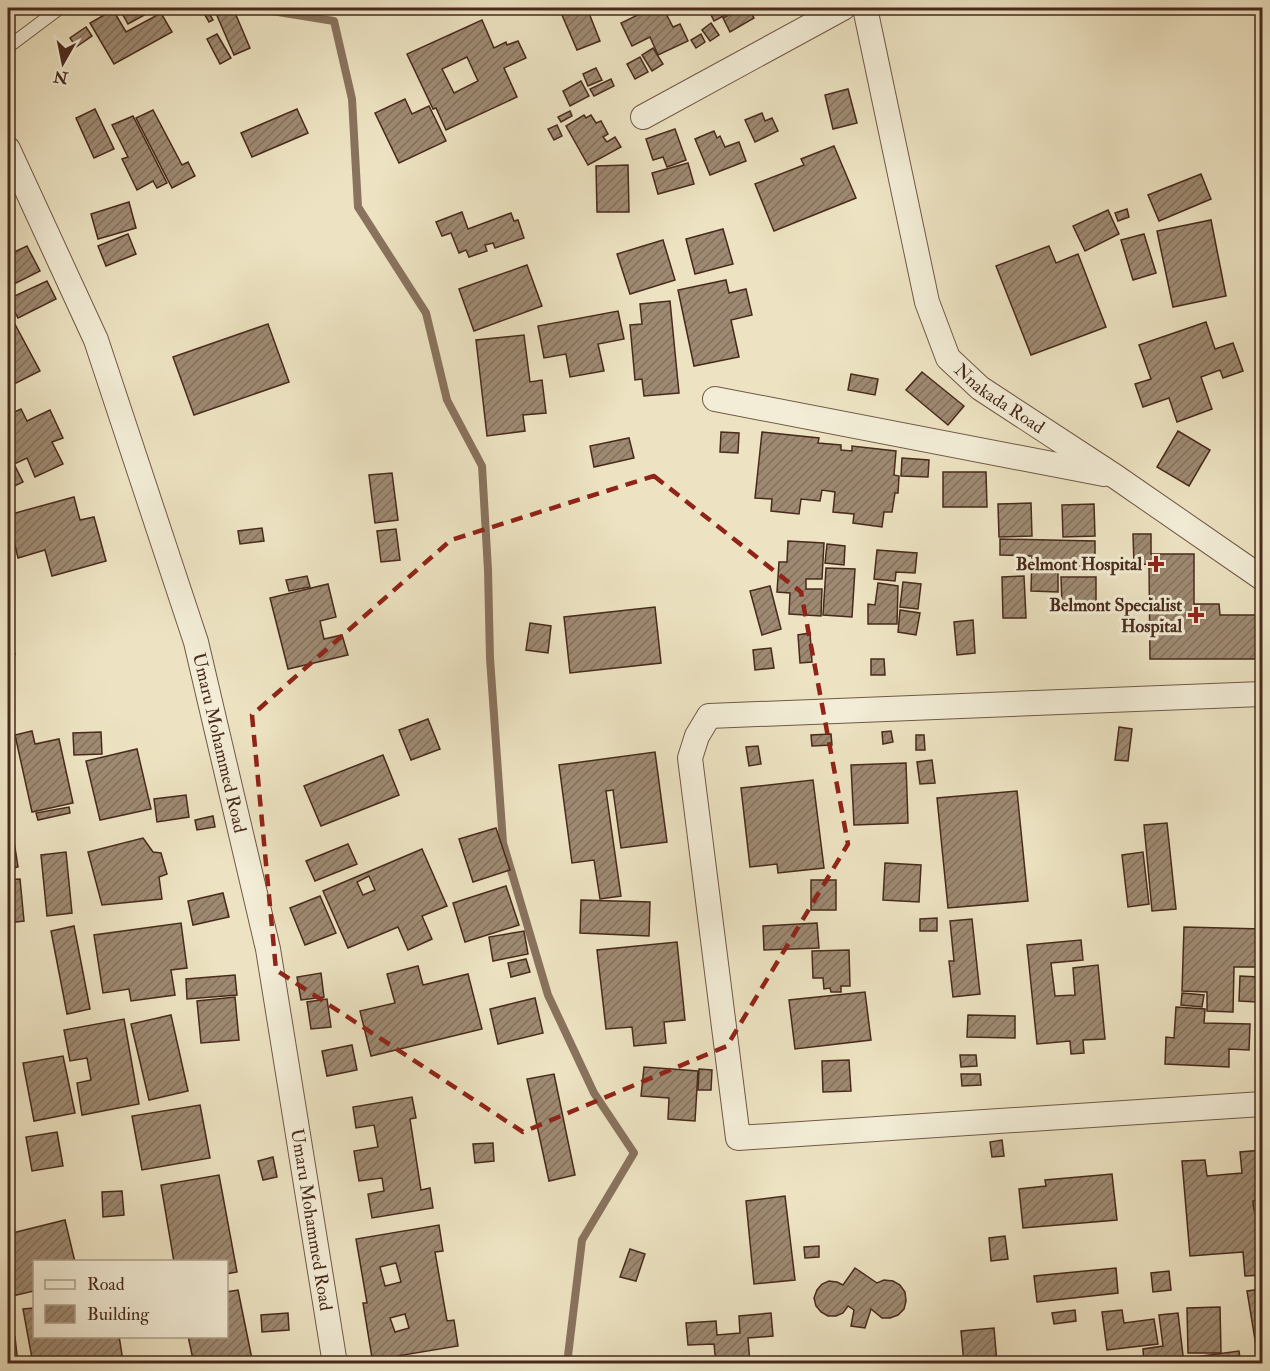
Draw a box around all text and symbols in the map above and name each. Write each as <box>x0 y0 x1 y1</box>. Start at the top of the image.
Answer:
north arrow <box>33 33 93 93</box>
text: N <box>52 66 70 88</box>
street label: Nnakada Road <box>949 359 1049 439</box>
place label: Belmont Hospital <box>1016 553 1142 576</box>
marker: Belmont Hospital <box>1147 555 1165 573</box>
place label: Belmont Specialist Hospital <box>1049 594 1182 638</box>
marker: Belmont Specialist Hospital <box>1187 606 1205 624</box>
street label: Umaru Mohammed Road <box>187 651 251 835</box>
street label: Umaru Mohammed Road <box>285 1127 337 1313</box>
legend <box>33 1260 228 1338</box>
text: Road <box>87 1273 125 1296</box>
text: Building <box>87 1303 150 1326</box>

